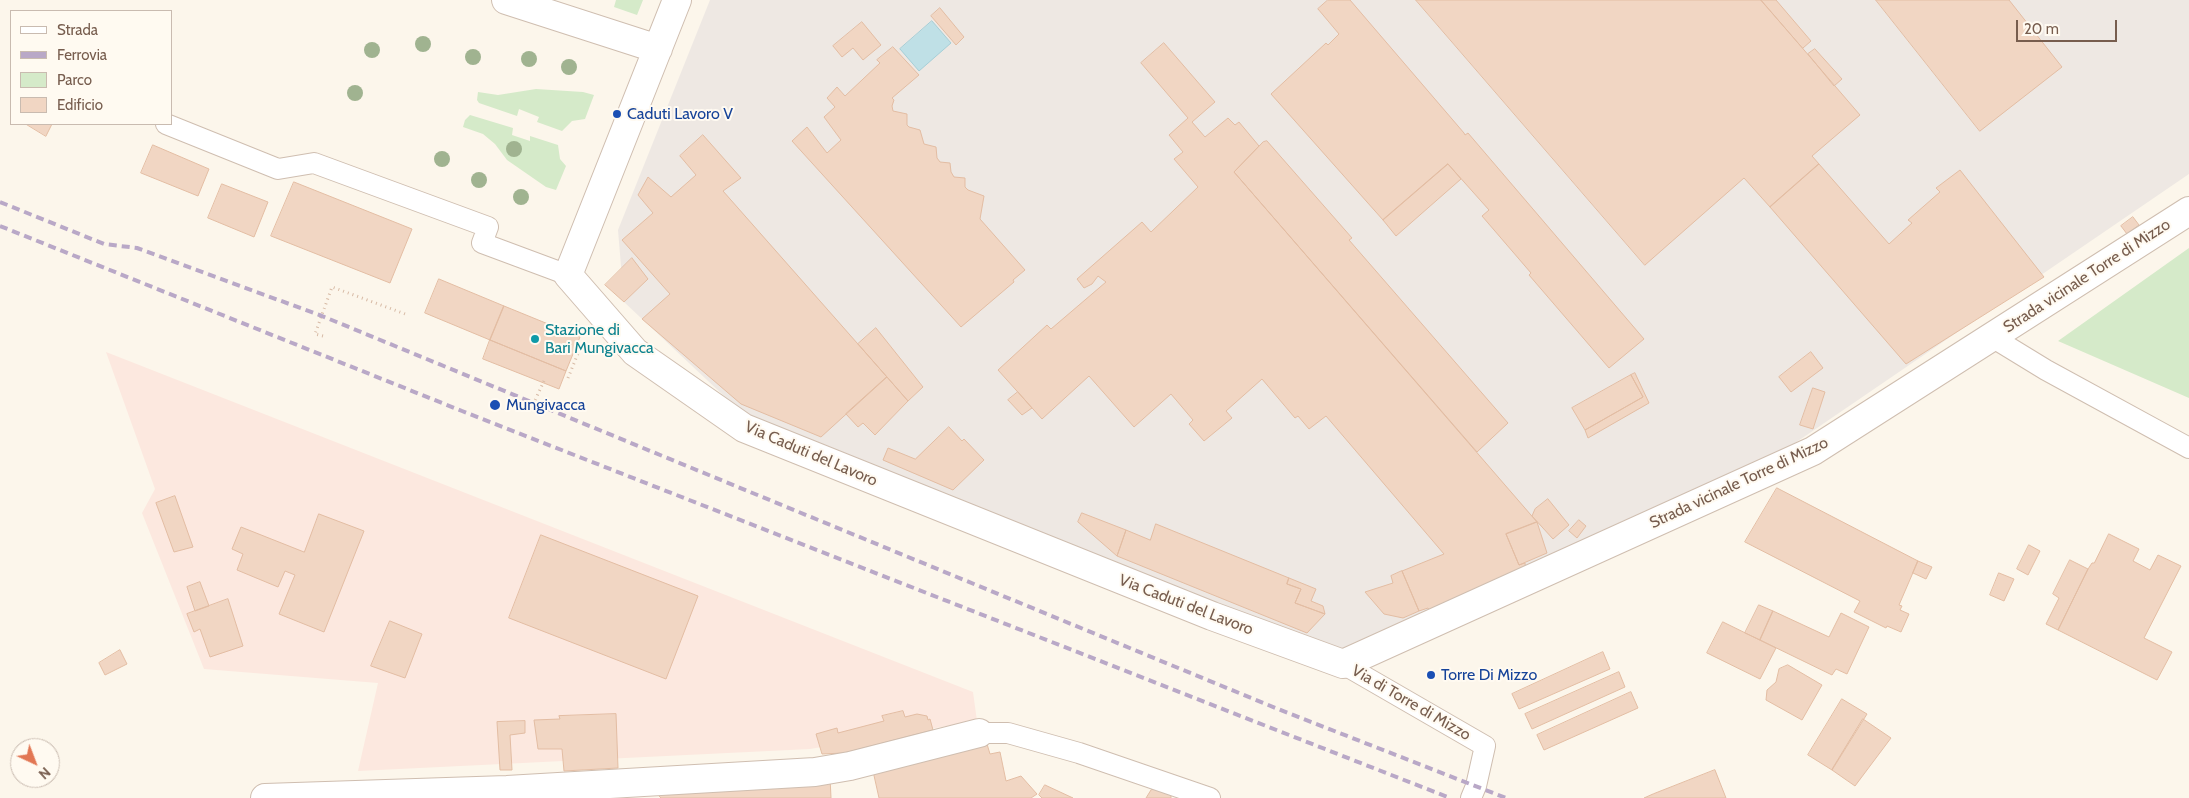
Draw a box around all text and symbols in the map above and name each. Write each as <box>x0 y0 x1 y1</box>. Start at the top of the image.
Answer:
legend <box>10 10 172 125</box>
scale bar <box>2019 10 2120 42</box>
text: 20 m <box>2024 20 2059 38</box>
text: Strada <box>57 21 98 39</box>
text: Ferrovia <box>57 46 107 64</box>
text: Parco <box>57 71 92 89</box>
text: Edificio <box>57 96 103 114</box>
place label: Caduti Lavoro V <box>627 104 733 124</box>
marker: Caduti Lavoro V <box>611 108 623 120</box>
street label: Strada vicinale Torre di Mizzo <box>2000 215 2174 337</box>
place label: Stazione di Bari Mungivacca <box>545 320 654 358</box>
marker: Stazione di Bari Mungivacca <box>529 333 541 345</box>
place label: Mungivacca <box>506 395 585 415</box>
marker: Mungivacca <box>488 398 502 412</box>
street label: Via Caduti del Lavoro <box>742 417 880 491</box>
street label: Strada vicinale Torre di Mizzo <box>1647 433 1831 533</box>
street label: Via Caduti del Lavoro <box>1116 571 1256 639</box>
street label: Via di Torre di Mizzo <box>1348 661 1474 745</box>
place label: Torre Di Mizzo <box>1441 665 1537 685</box>
marker: Torre Di Mizzo <box>1425 669 1437 681</box>
north arrow <box>10 738 60 788</box>
text: N <box>35 763 54 783</box>

